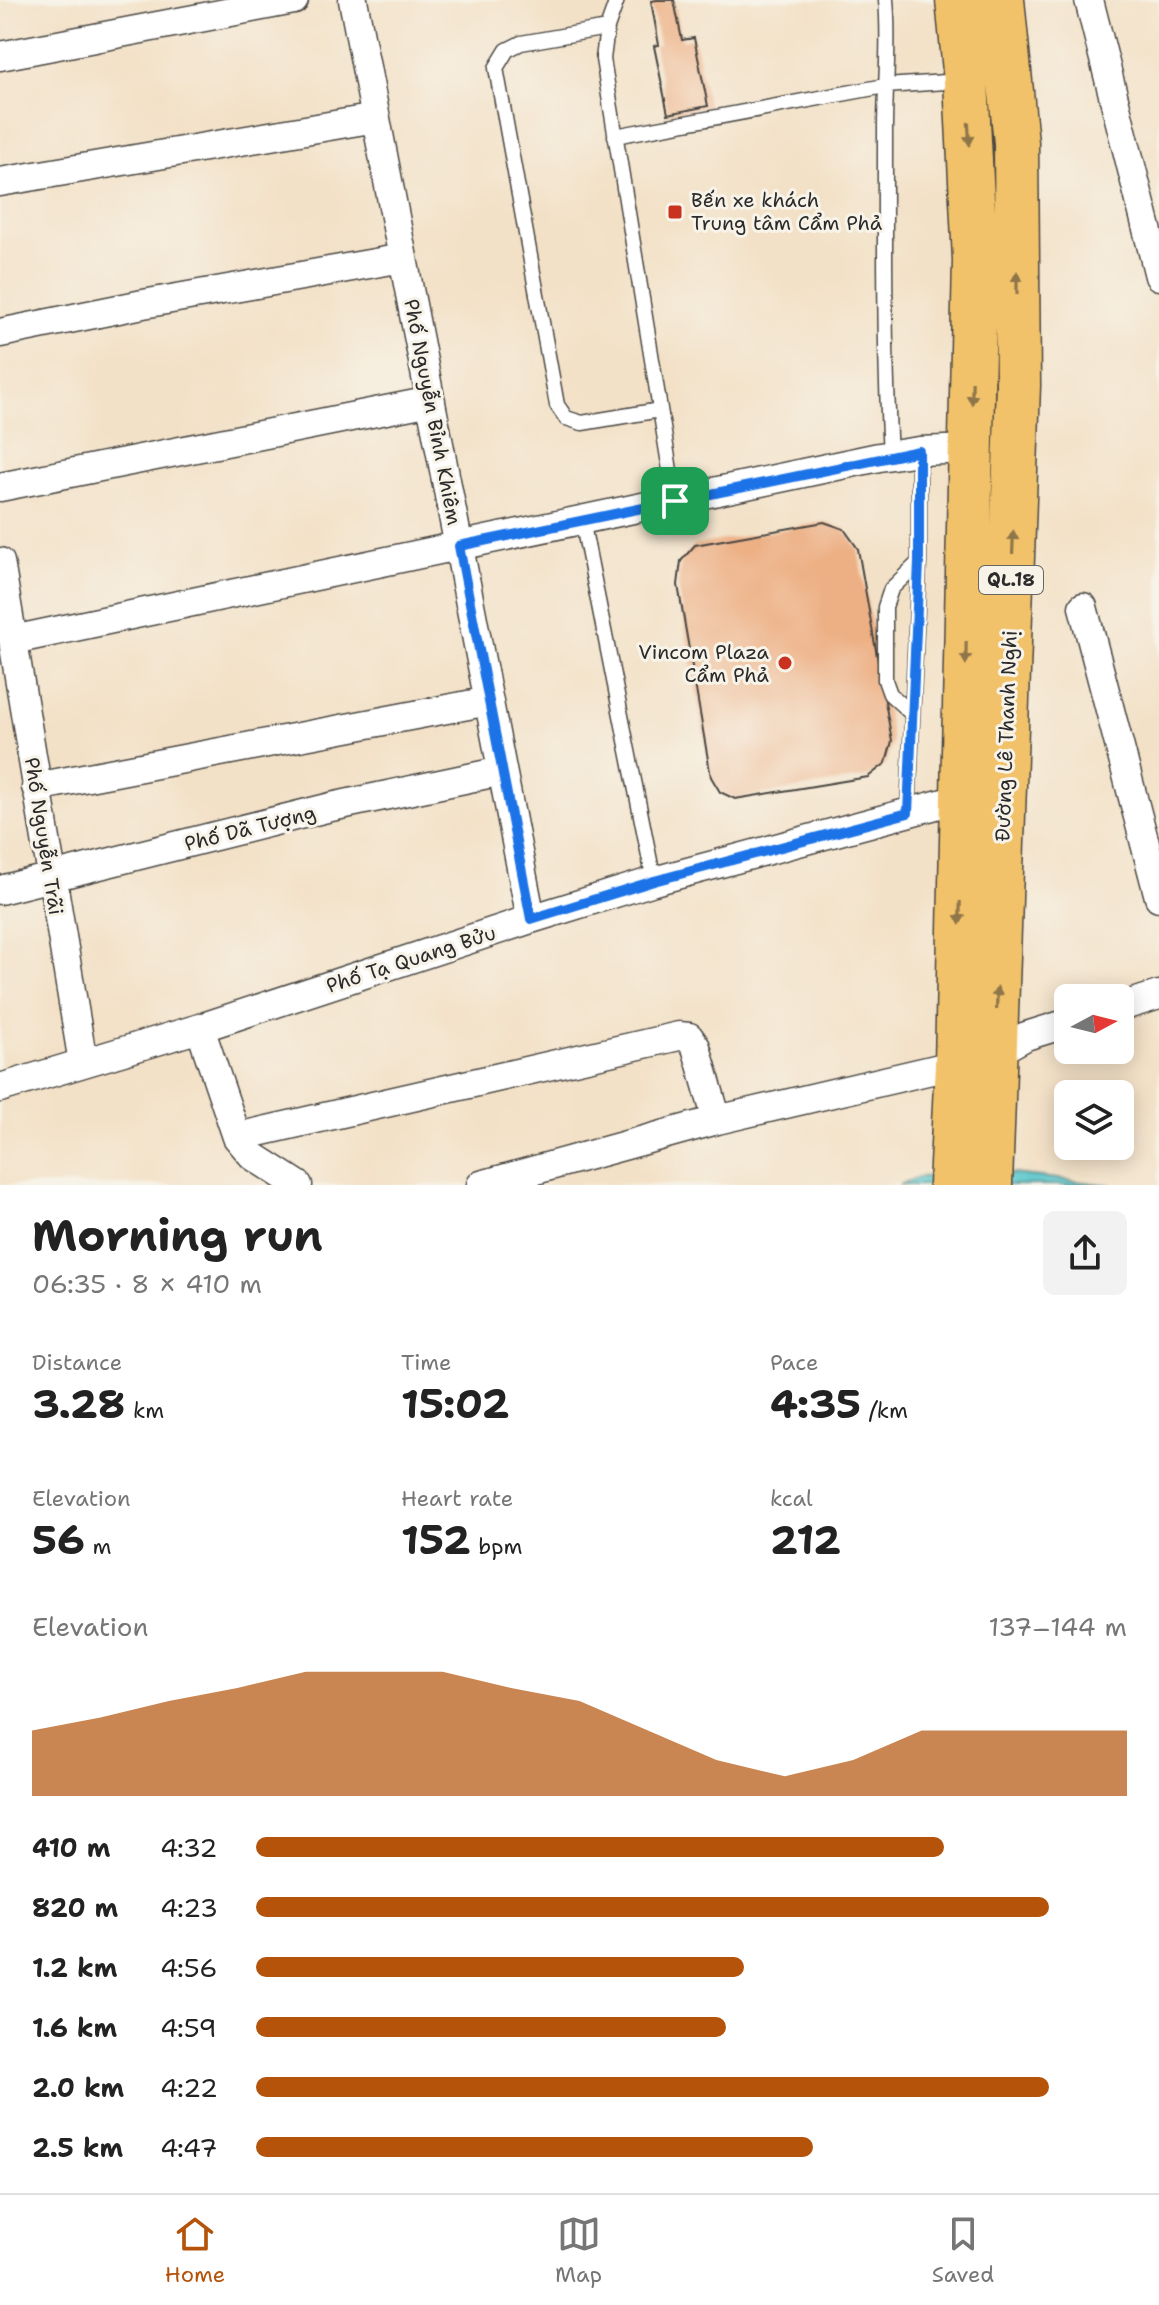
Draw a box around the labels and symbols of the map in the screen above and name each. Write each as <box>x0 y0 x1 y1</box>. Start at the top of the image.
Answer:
one-way arrow <box>962 122 975 147</box>
place label: Bến xe khách Trung tâm Cẩm Phả <box>691 187 883 236</box>
marker: Bến xe khách Trung tâm Cẩm Phả <box>666 203 684 221</box>
one-way arrow <box>1011 270 1023 295</box>
street label: Phố Nguyễn Bỉnh Khiêm <box>398 297 468 527</box>
one-way arrow <box>966 381 979 406</box>
pin <box>641 467 709 535</box>
one-way arrow <box>1006 529 1019 554</box>
road number: QL.18 <box>979 566 1043 594</box>
street label: Đường Lê Thanh Nghị <box>989 630 1023 842</box>
place label: Vincom Plaza Cẩm Phả <box>638 639 770 688</box>
one-way arrow <box>959 641 972 666</box>
marker: Vincom Plaza Cẩm Phả <box>776 654 794 672</box>
street label: Phố Nguyễn Trãi <box>19 755 69 917</box>
street label: Phố Dã Tượng <box>182 799 318 857</box>
one-way arrow <box>953 901 966 926</box>
street label: Phố Tạ Quang Bửu <box>323 919 499 999</box>
north arrow <box>1054 984 1134 1064</box>
one-way arrow <box>991 985 1004 1010</box>

